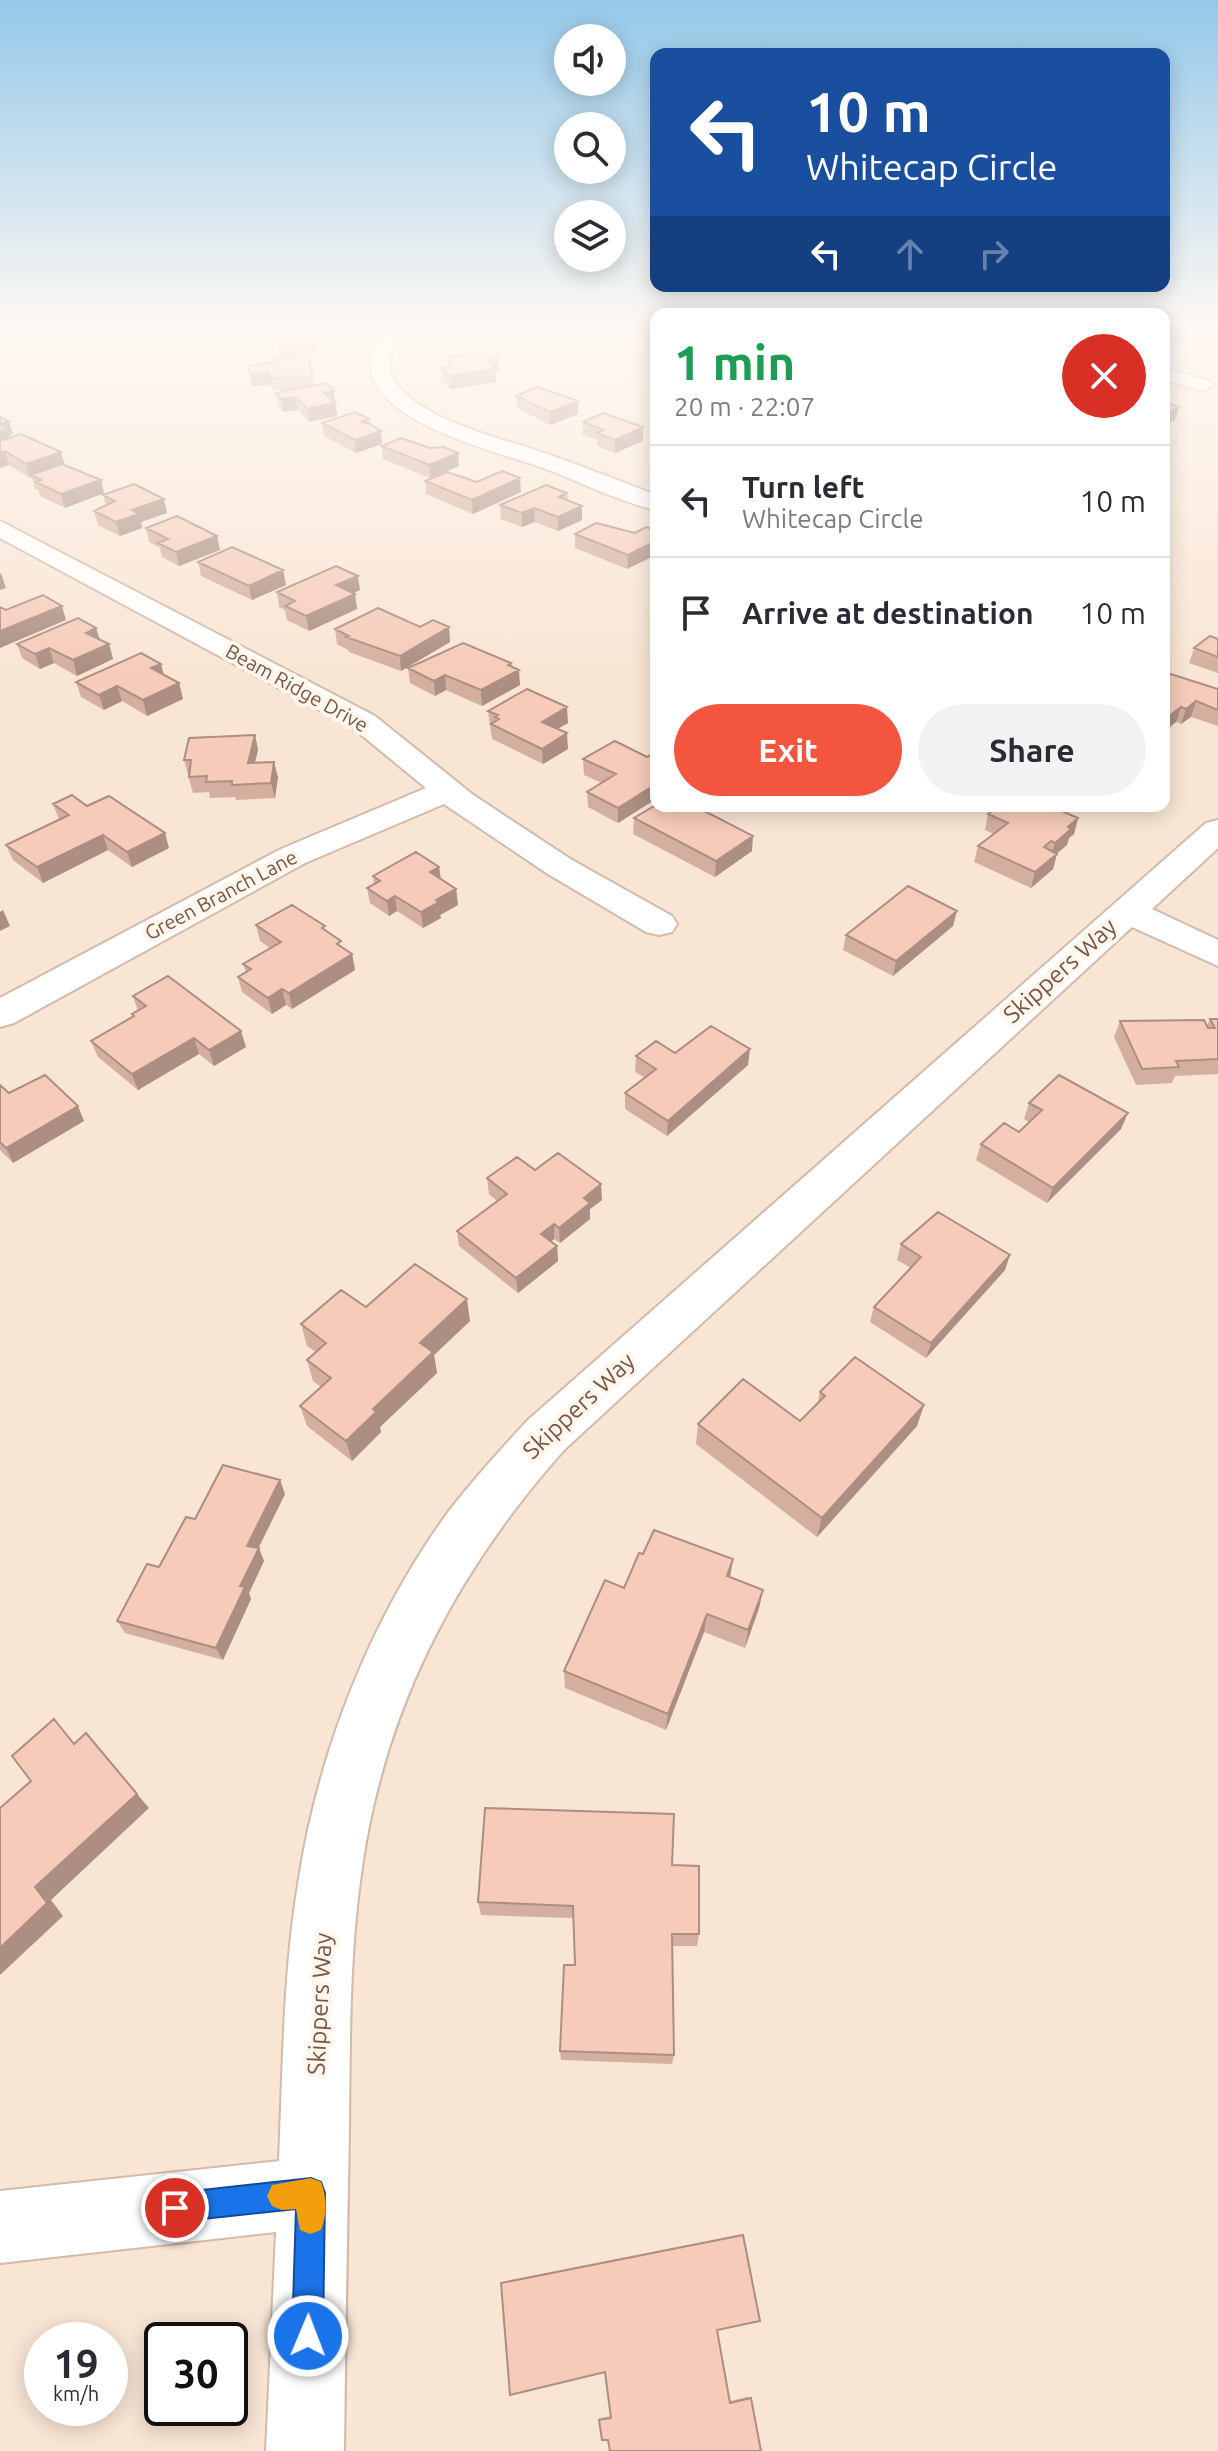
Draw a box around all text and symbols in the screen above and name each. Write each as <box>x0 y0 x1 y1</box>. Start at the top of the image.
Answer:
map controls <box>554 24 626 272</box>
button: sound <box>554 24 626 96</box>
icon: left <box>674 80 778 184</box>
text: 10 m <box>806 80 931 143</box>
button: search <box>554 112 626 184</box>
text: Whitecap Circle <box>806 146 1057 187</box>
button: layers <box>554 200 626 272</box>
icon: left <box>804 232 848 276</box>
icon: ahead <box>888 232 932 276</box>
icon: right <box>972 232 1016 276</box>
button: close <box>1062 334 1146 418</box>
text: 1 min <box>674 335 795 389</box>
text: 20 m · 22:07 <box>674 392 815 421</box>
text: Turn left <box>742 470 864 504</box>
icon: left <box>674 479 718 523</box>
text: 10 m <box>1079 484 1146 518</box>
text: Whitecap Circle <box>742 504 924 533</box>
icon: arrive <box>674 591 718 635</box>
text: Arrive at destination <box>742 596 1034 630</box>
text: 10 m <box>1079 596 1146 630</box>
street label: Beam Ridge Drive <box>222 639 372 736</box>
button: Exit <box>674 704 902 796</box>
button: Share <box>918 704 1146 796</box>
street label: Green Branch Lane <box>141 845 301 944</box>
street label: Skippers Way <box>998 913 1122 1028</box>
street label: Skippers Way <box>517 1347 640 1464</box>
street label: Skippers Way <box>302 1932 337 2076</box>
pin <box>141 2174 209 2242</box>
icon: arrive <box>153 2186 197 2230</box>
position arrow <box>266 2294 350 2378</box>
speed limit sign: 30 <box>144 2322 248 2426</box>
text: 19 <box>53 2341 99 2386</box>
text: km/h <box>53 2382 99 2405</box>

